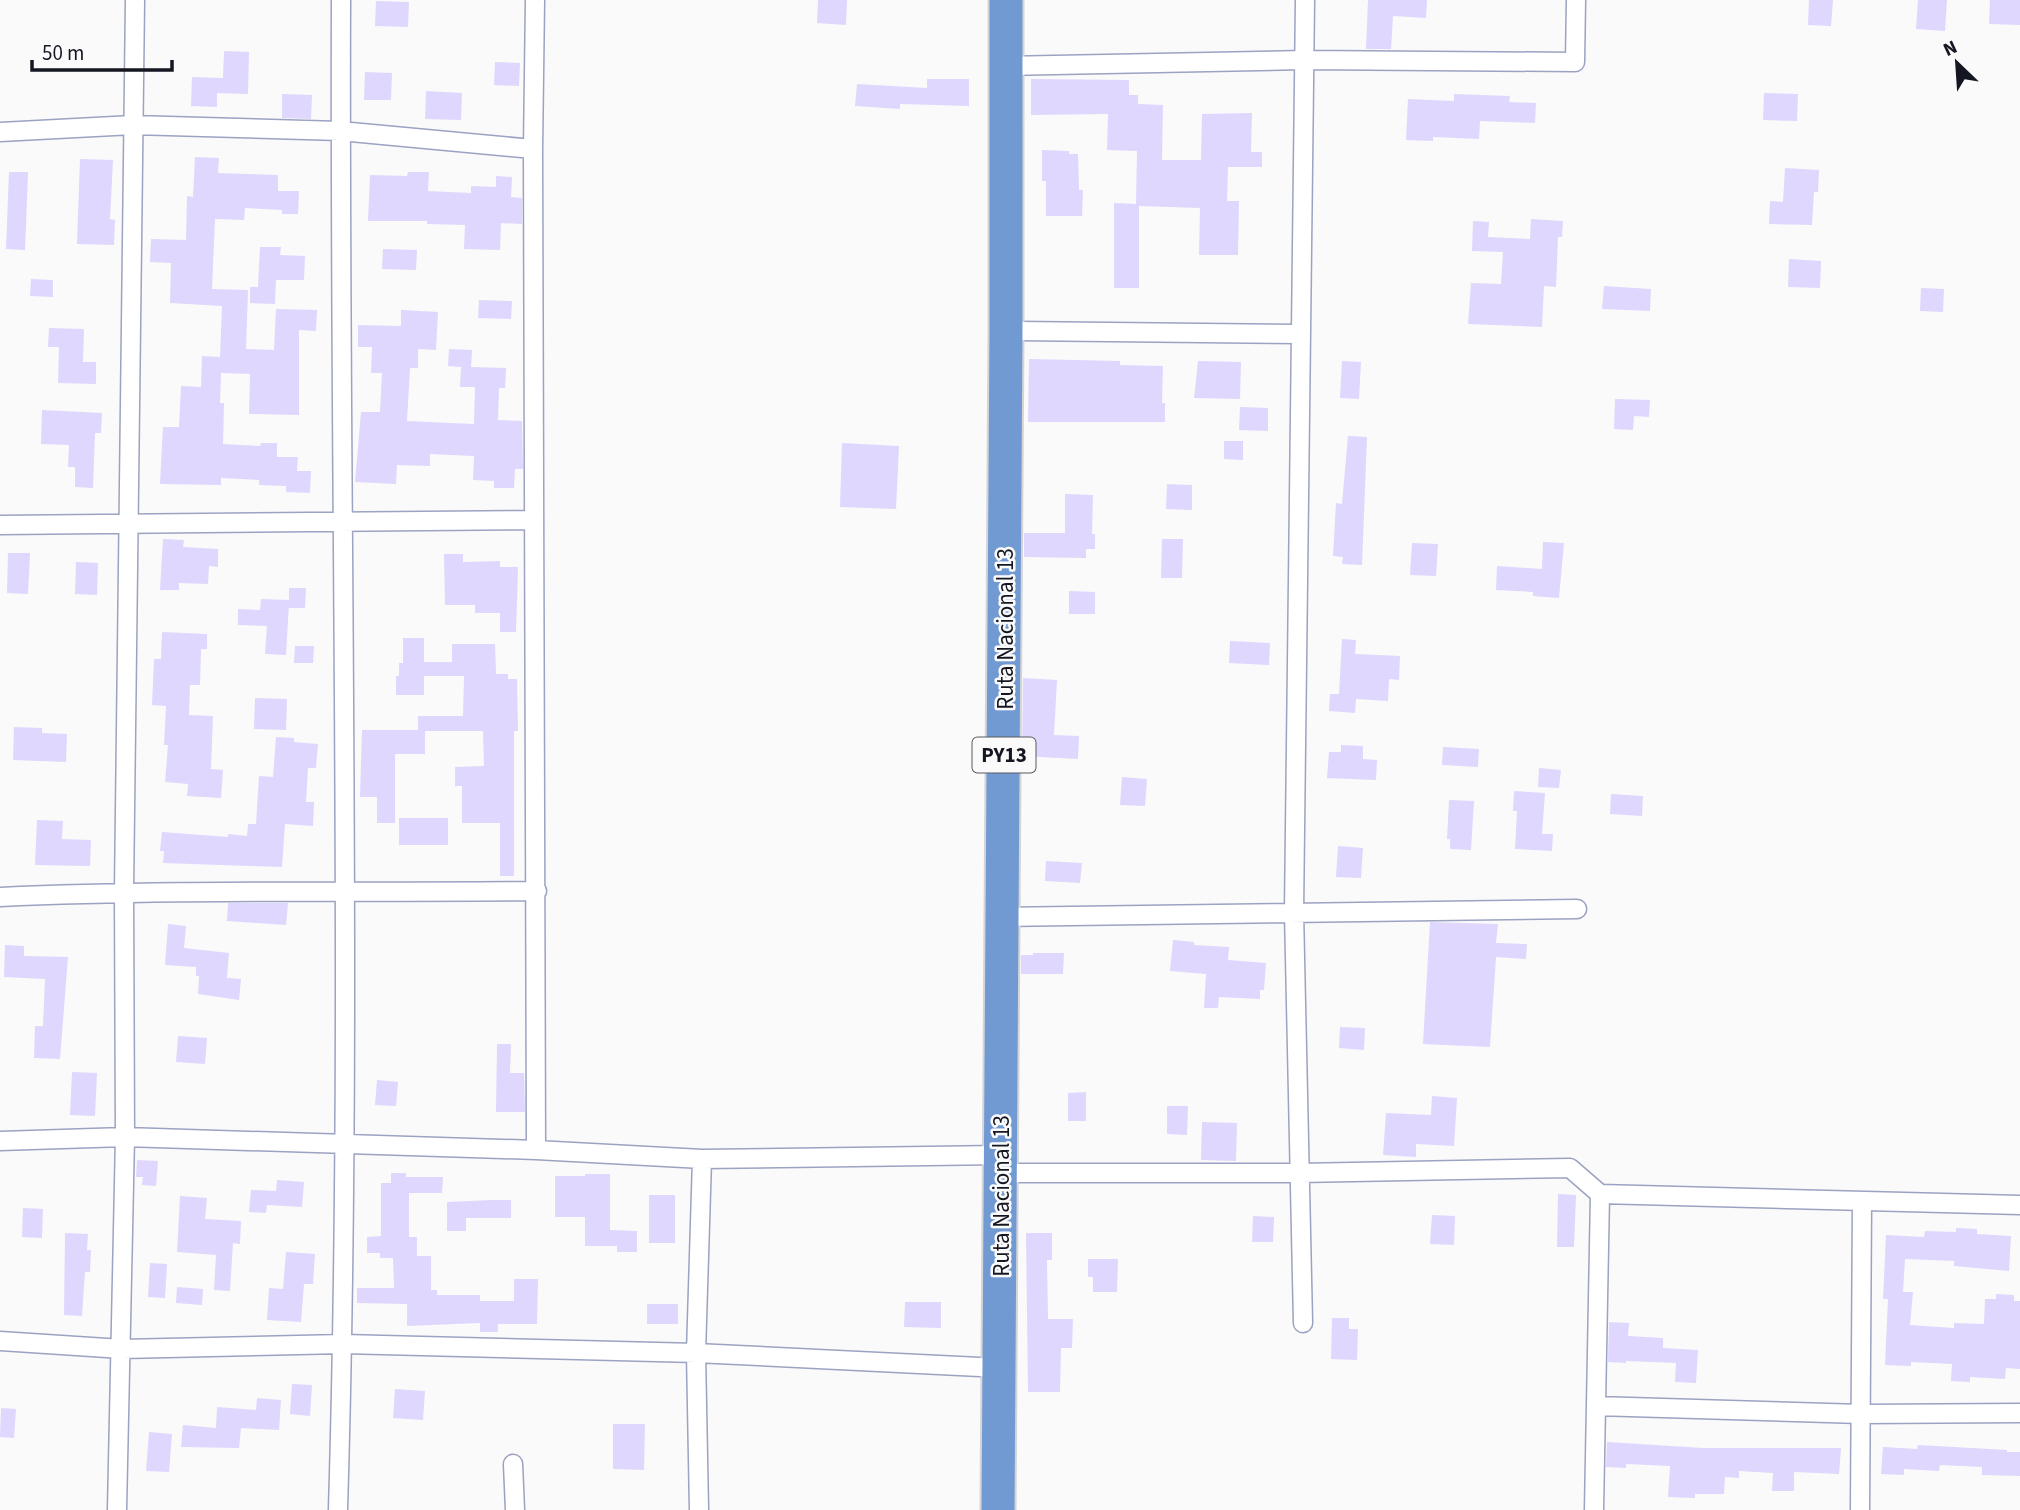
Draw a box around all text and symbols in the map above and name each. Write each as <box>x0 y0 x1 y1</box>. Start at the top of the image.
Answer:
scale bar <box>32 28 172 72</box>
north arrow <box>1922 28 1992 98</box>
text: N <box>1939 34 1962 64</box>
text: 50 m <box>42 38 84 68</box>
street label: Ruta Nacional 13 <box>989 548 1022 710</box>
road number: PY13 <box>972 738 1036 772</box>
street label: Ruta Nacional 13 <box>985 1115 1018 1277</box>

